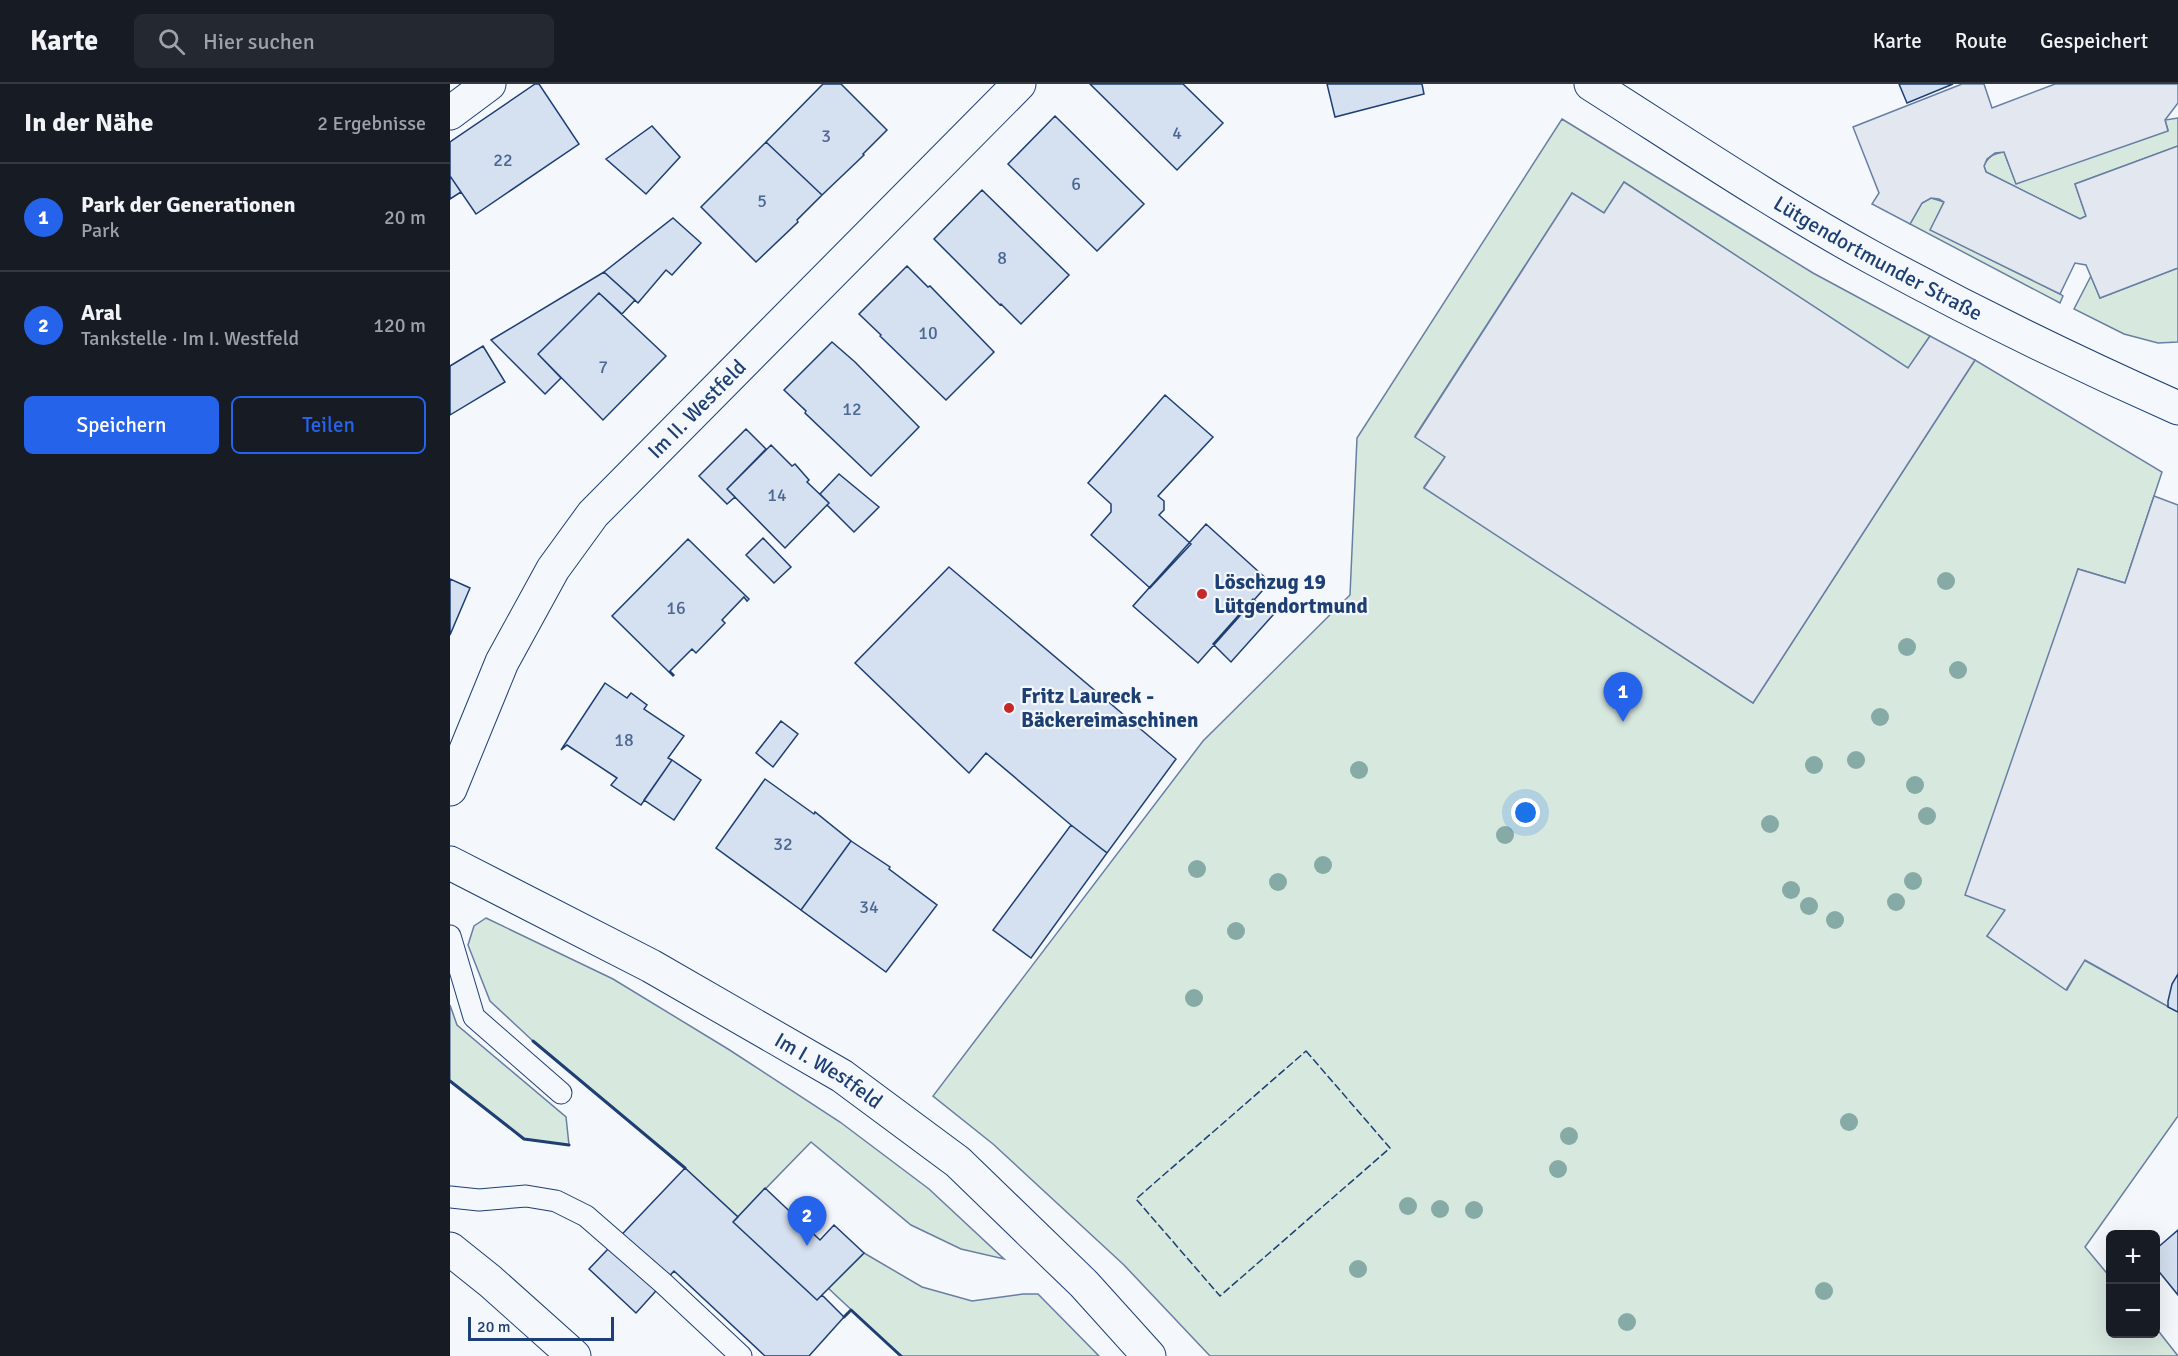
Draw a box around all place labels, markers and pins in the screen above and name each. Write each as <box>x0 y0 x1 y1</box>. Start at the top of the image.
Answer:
place label: Löschzug 19 Lütgendortmund <box>1214 569 1368 619</box>
marker: Löschzug 19 Lütgendortmund <box>1195 587 1209 601</box>
pin: 1 <box>1604 672 1642 722</box>
place label: Fritz Laureck - Bäckereimaschinen <box>1021 683 1198 733</box>
marker: Fritz Laureck - Bäckereimaschinen <box>1002 701 1016 715</box>
pin: 2 <box>788 1196 826 1246</box>

